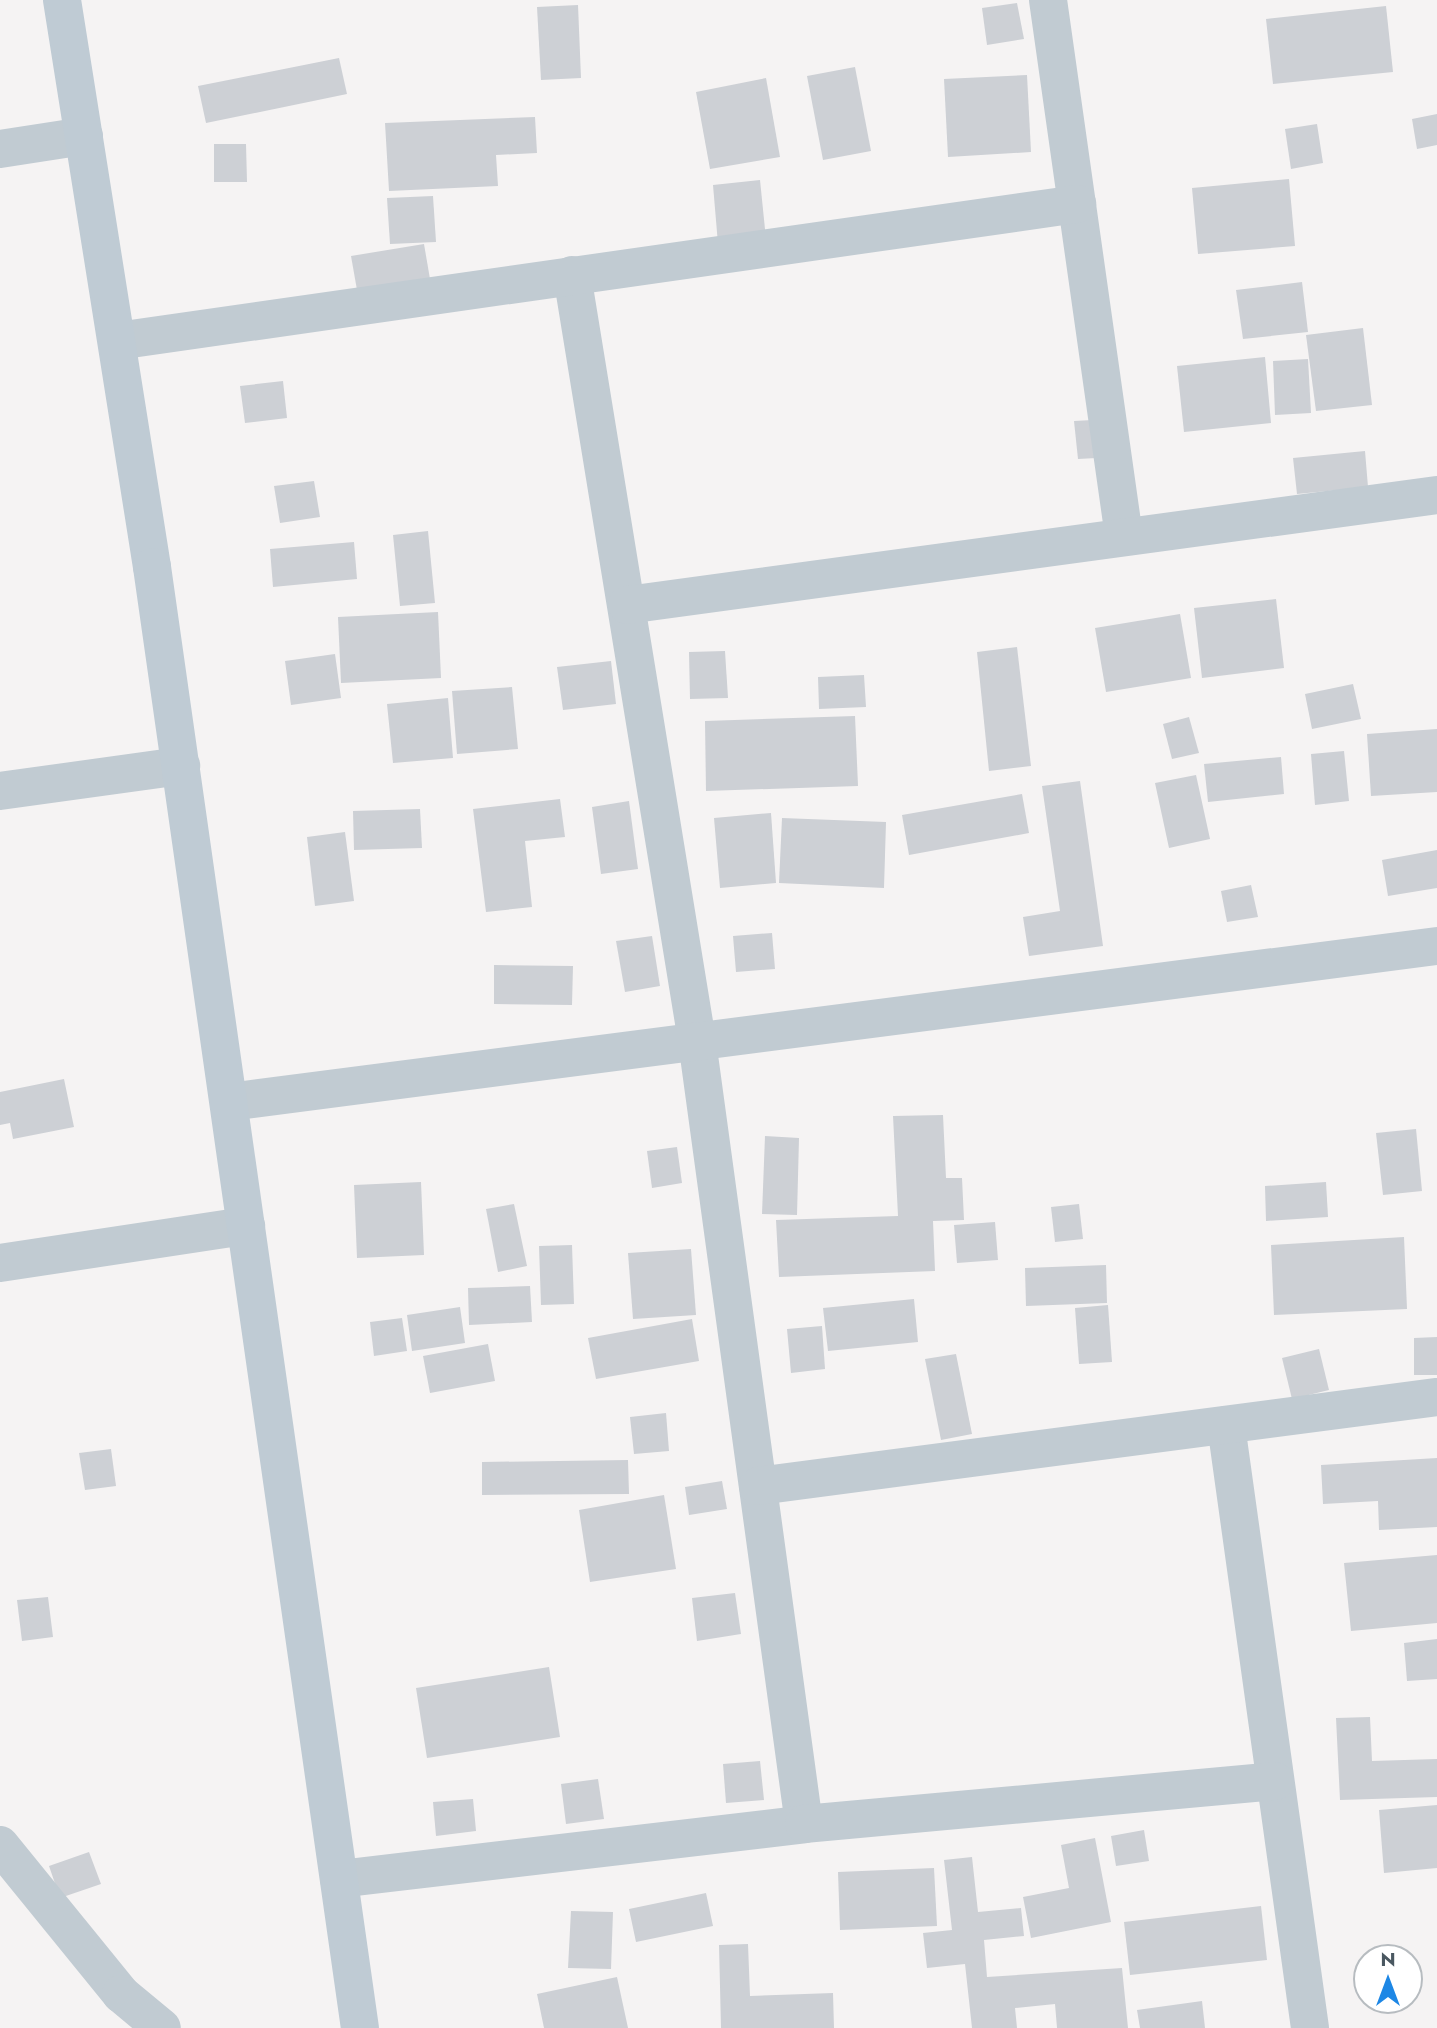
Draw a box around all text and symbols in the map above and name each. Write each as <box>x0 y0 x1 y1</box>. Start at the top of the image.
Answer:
north arrow <box>1353 1944 1423 2014</box>
text: N <box>1380 1946 1396 1973</box>

